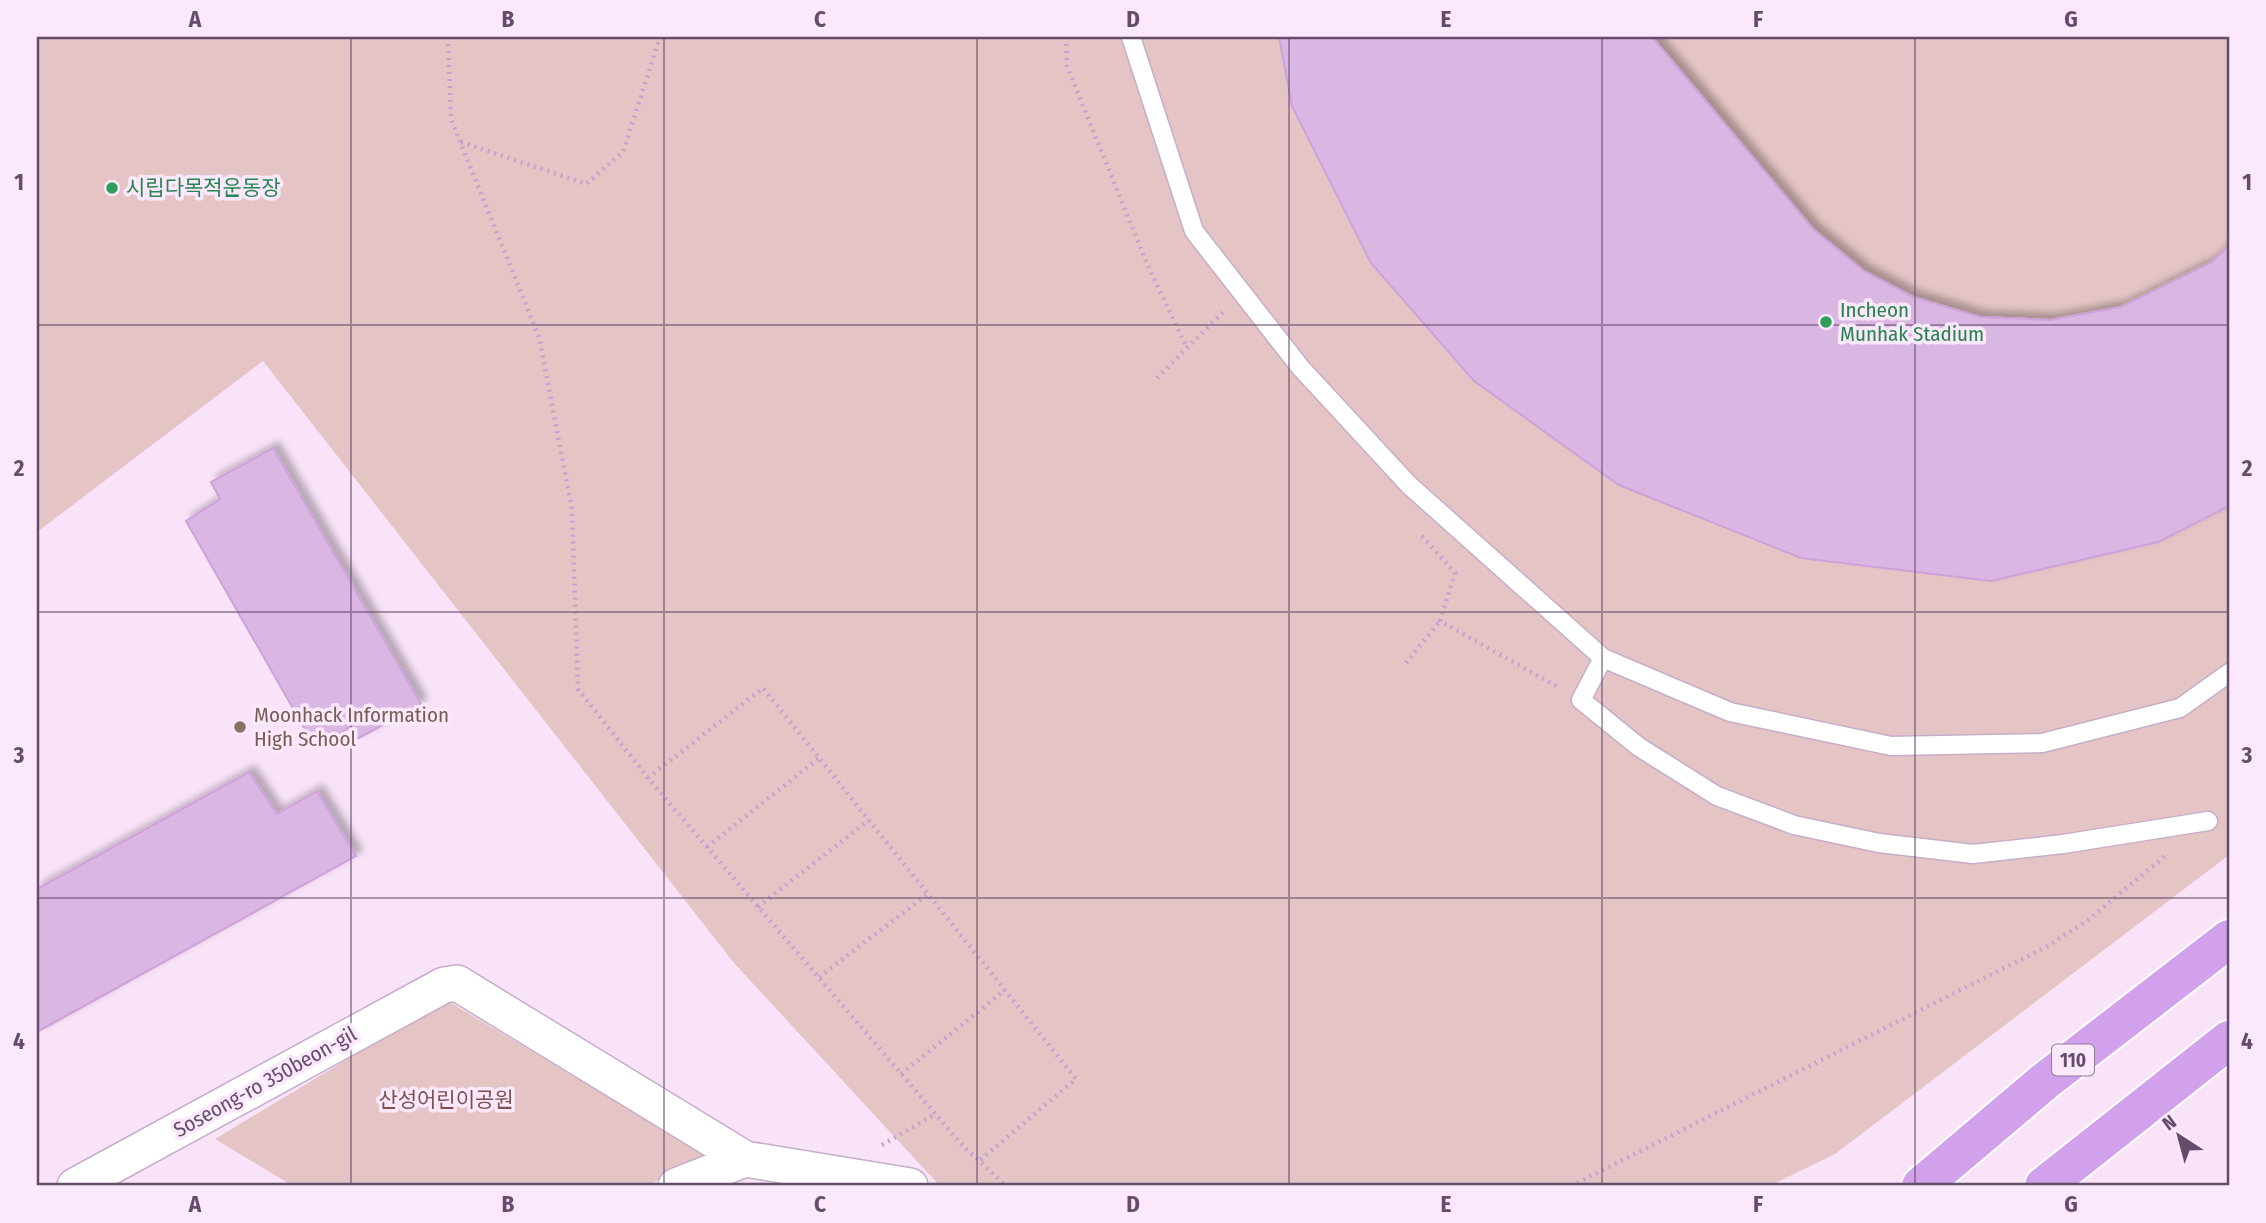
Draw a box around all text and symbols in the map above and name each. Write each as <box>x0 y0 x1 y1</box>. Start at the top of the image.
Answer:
text: A <box>188 5 202 33</box>
text: B <box>502 5 515 33</box>
text: C <box>814 5 826 33</box>
text: D <box>1126 5 1140 33</box>
text: E <box>1441 5 1452 33</box>
text: F <box>1753 5 1763 33</box>
text: G <box>2064 5 2078 33</box>
text: 1 <box>14 168 24 196</box>
text: 1 <box>2242 168 2252 196</box>
place label: 시립다목적운동장 <box>126 175 281 201</box>
marker: 시립다목적운동장 <box>104 180 120 196</box>
place label: Incheon Munhak Stadium <box>1840 297 1984 347</box>
marker: Incheon Munhak Stadium <box>1818 314 1834 330</box>
text: 2 <box>13 454 25 482</box>
text: 2 <box>2241 454 2253 482</box>
place label: Moonhack Information High School <box>254 702 449 752</box>
marker: Moonhack Information High School <box>232 719 248 735</box>
text: 3 <box>13 741 25 769</box>
text: 3 <box>2241 741 2253 769</box>
street label: Soseong-ro 350beon-gil <box>169 1021 361 1143</box>
text: 4 <box>13 1027 25 1055</box>
text: 4 <box>2241 1027 2253 1055</box>
road number: 110 <box>2052 1044 2094 1076</box>
park label: 산성어린이공원 <box>378 1087 514 1113</box>
north arrow <box>2144 1100 2214 1170</box>
text: N <box>2158 1110 2181 1135</box>
text: A <box>188 1190 202 1218</box>
text: B <box>502 1190 515 1218</box>
text: C <box>814 1190 826 1218</box>
text: D <box>1126 1190 1140 1218</box>
text: E <box>1441 1190 1452 1218</box>
text: F <box>1753 1190 1763 1218</box>
text: G <box>2064 1190 2078 1218</box>

